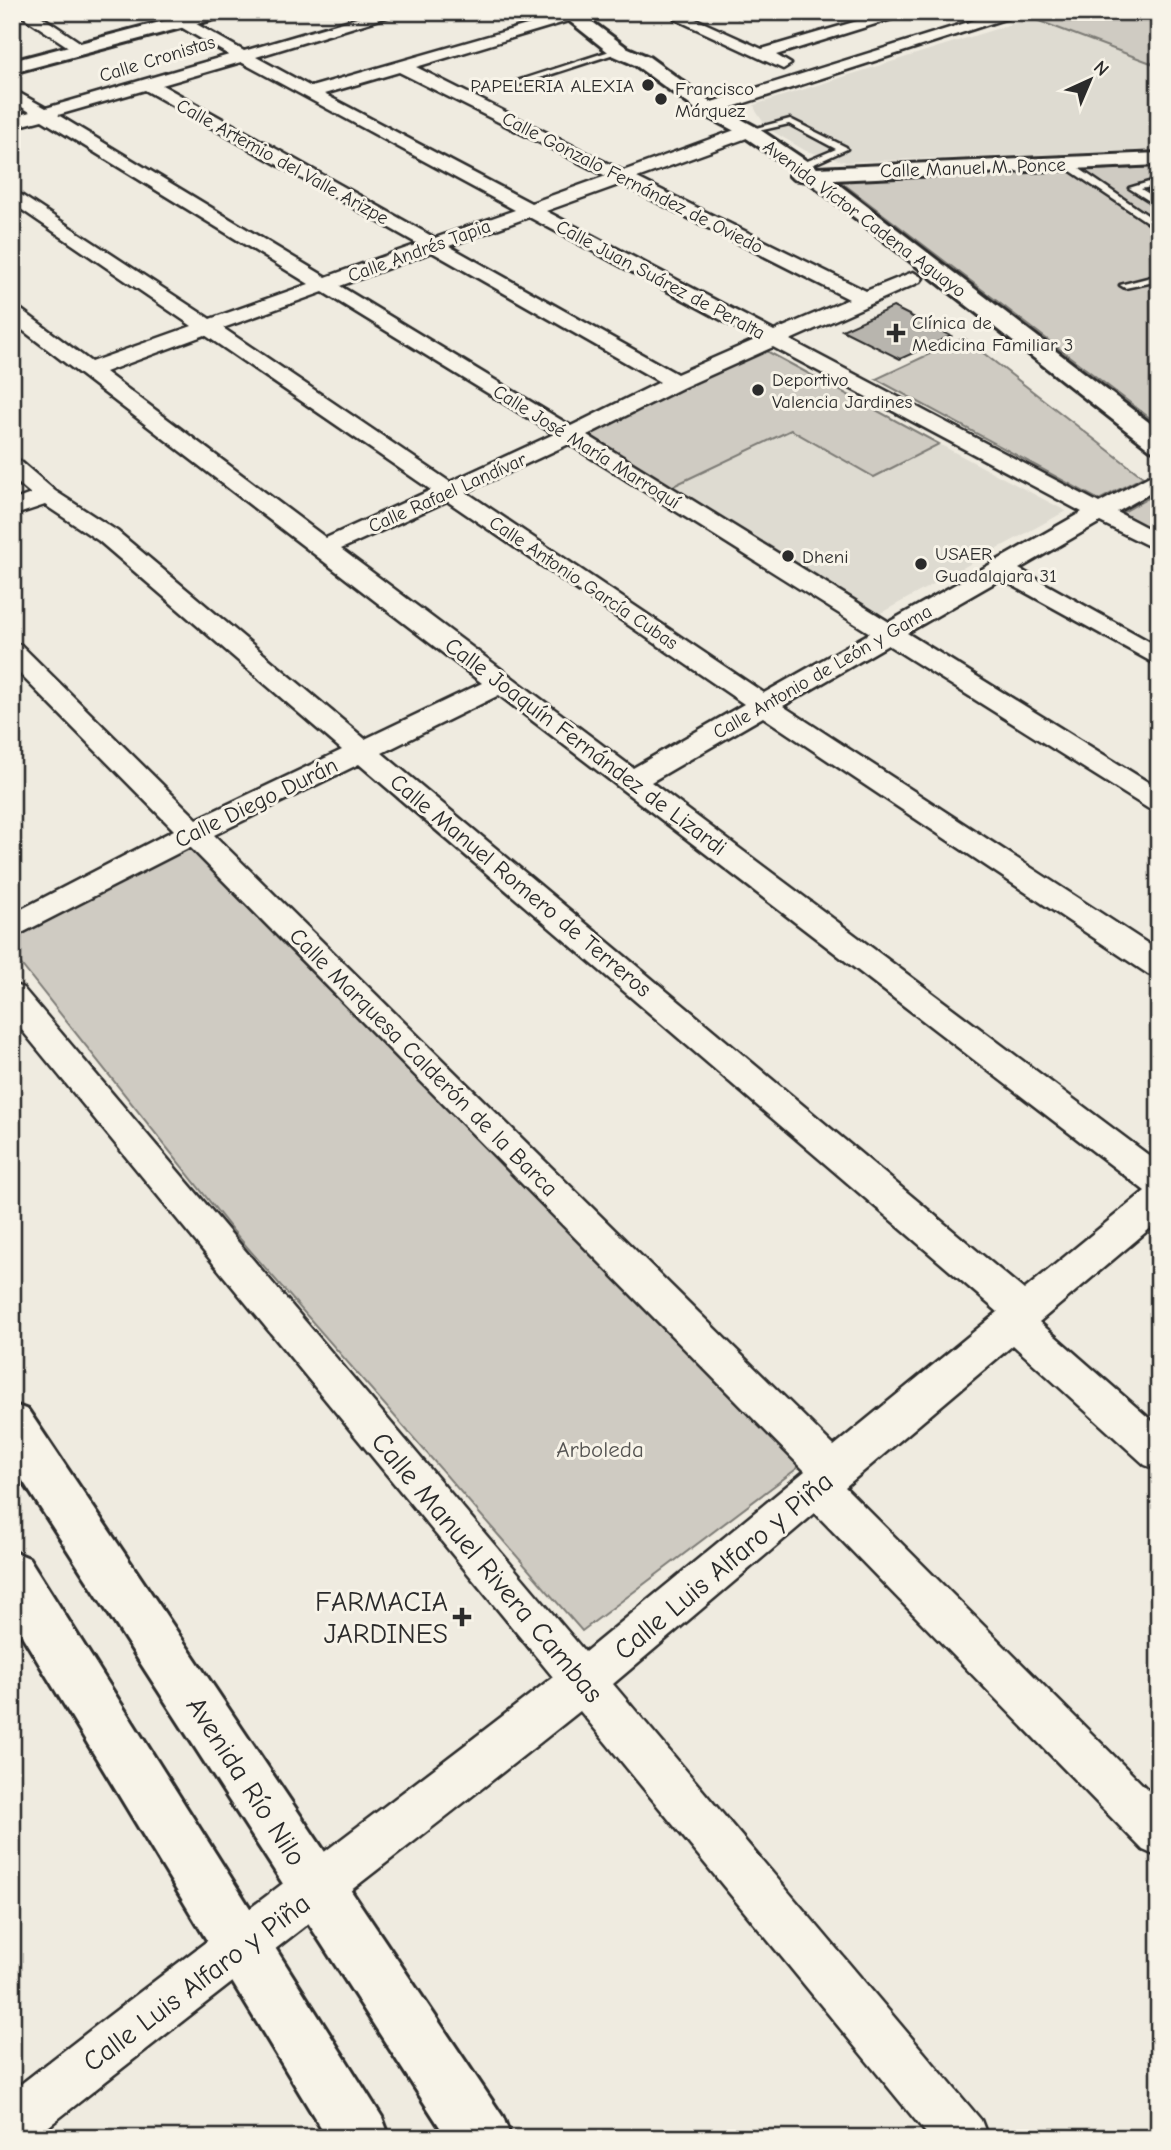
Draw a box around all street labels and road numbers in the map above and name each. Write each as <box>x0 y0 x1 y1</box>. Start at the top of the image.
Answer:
street label: Calle Cronistas <box>97 31 218 87</box>
street label: Calle Artemio del Valle Arizpe <box>173 94 392 229</box>
street label: Calle Gonzalo Fernández de Oviedo <box>498 107 767 259</box>
street label: Avenida Víctor Cadena Aguayo <box>759 135 970 302</box>
street label: Calle Manuel M. Ponce <box>880 154 1066 182</box>
street label: Calle Andrés Tapia <box>345 215 494 287</box>
street label: Calle Juan Suárez de Peralta <box>552 215 769 344</box>
street label: Calle José María Marroquí <box>489 380 684 514</box>
street label: Calle Rafael Landívar <box>365 448 530 538</box>
street label: Calle Antonio García Cubas <box>485 511 682 654</box>
street label: Calle Antonio de León y Gama <box>709 600 936 744</box>
street label: Calle Joaquín Fernández de Lizardi <box>440 632 732 861</box>
street label: Calle Diego Durán <box>170 751 342 854</box>
street label: Calle Manuel Romero de Terreros <box>385 768 657 1003</box>
street label: Calle Marquesa Calderón de la Barca <box>284 922 564 1202</box>
street label: Calle Manuel Rivera Cambas <box>365 1426 610 1709</box>
street label: Calle Luis Alfaro y Piña <box>608 1465 839 1667</box>
street label: Avenida Río Nilo <box>180 1691 313 1872</box>
street label: Calle Luis Alfaro y Piña <box>77 1887 316 2078</box>

